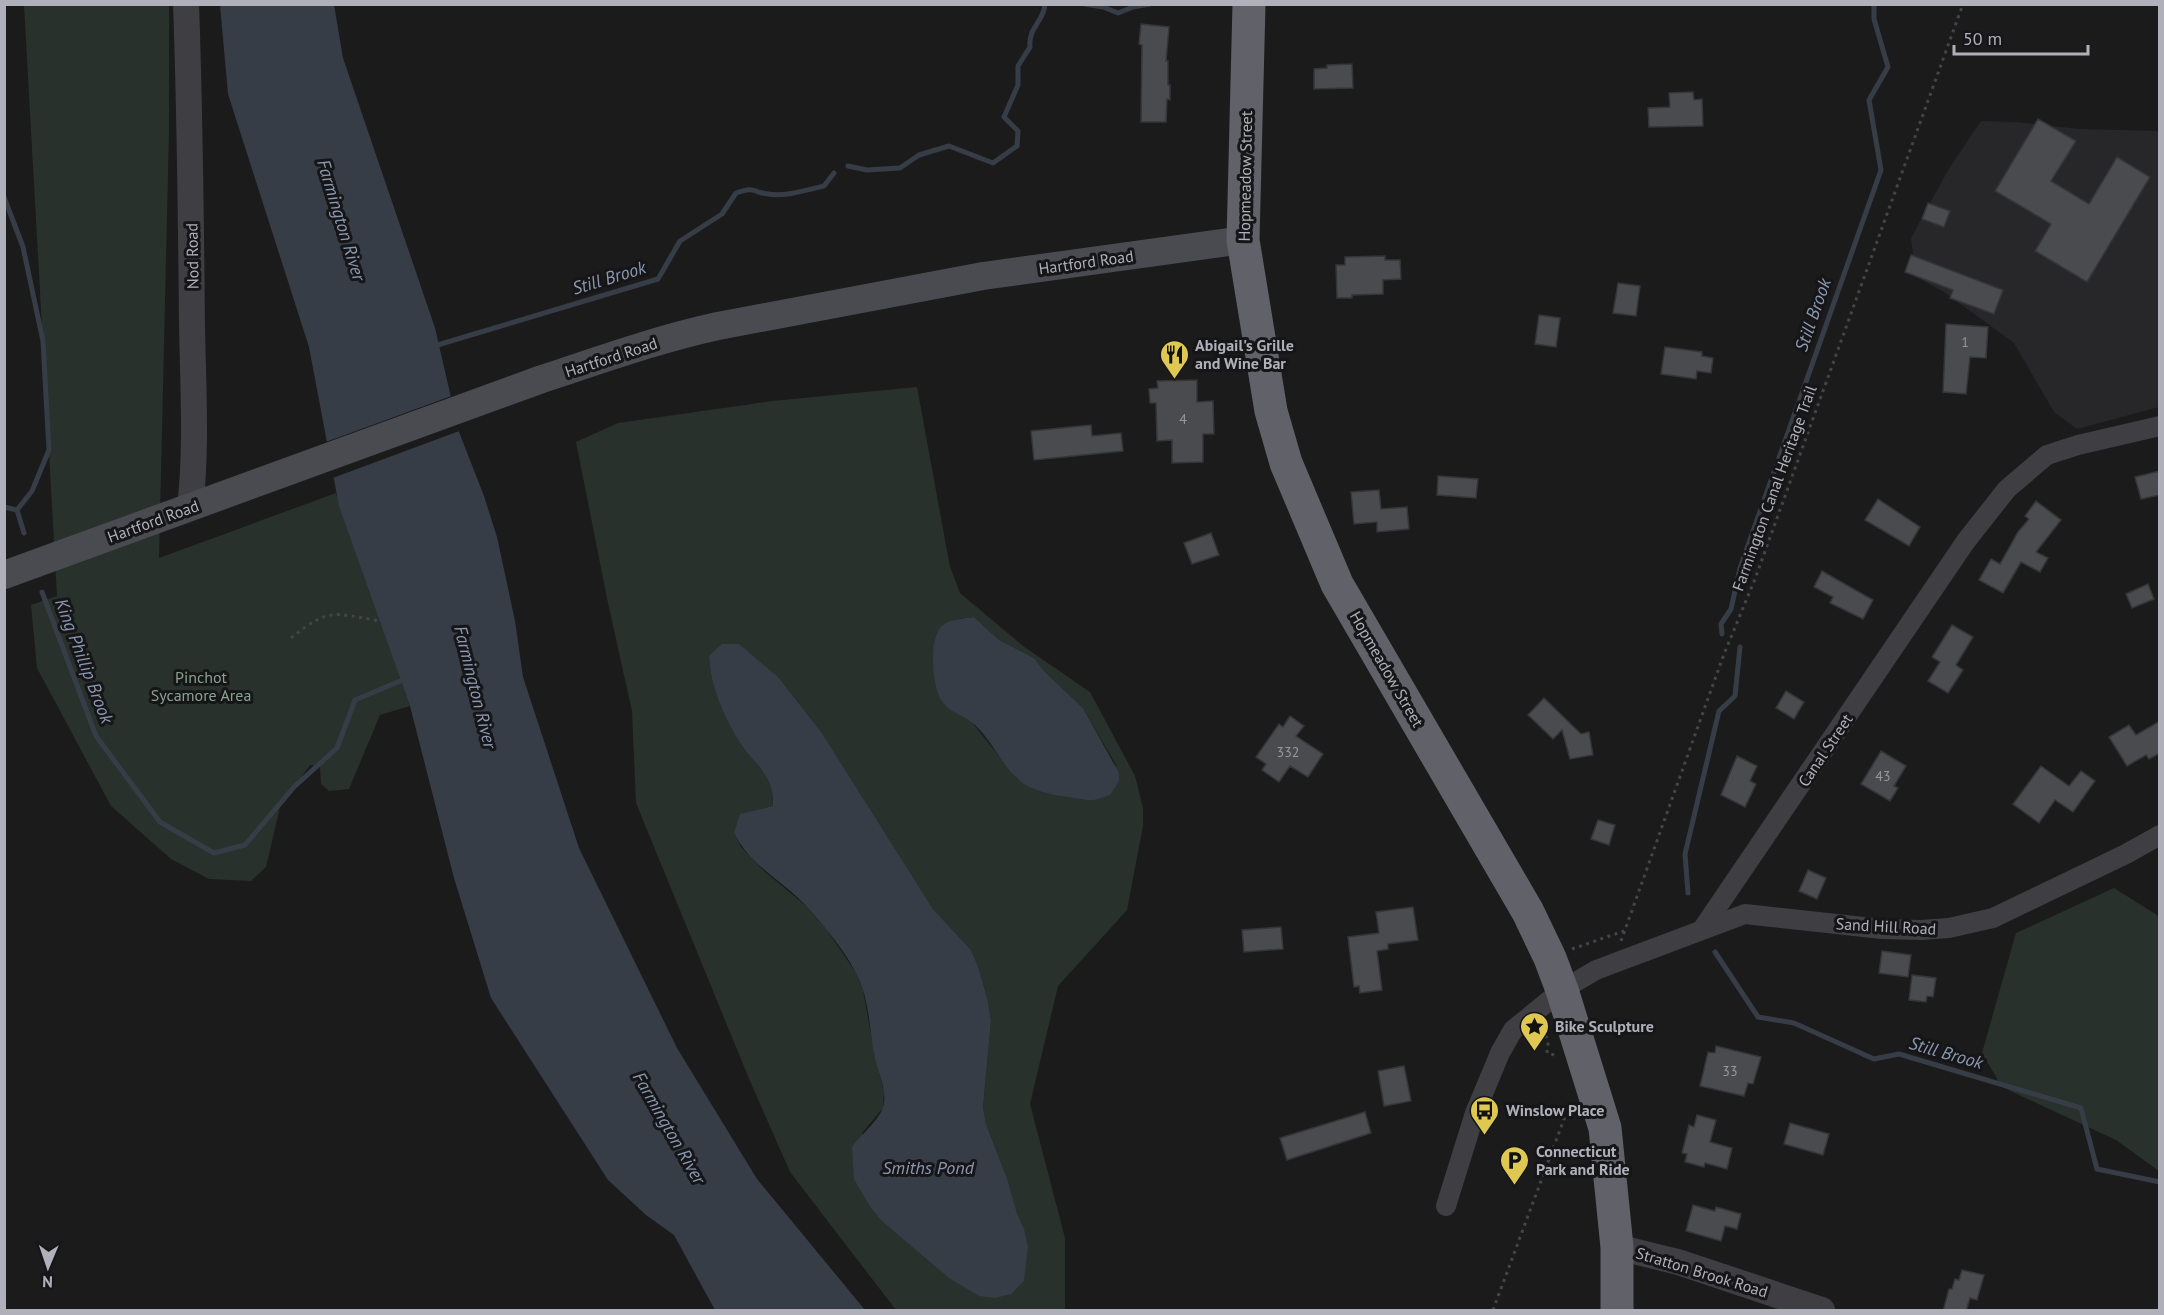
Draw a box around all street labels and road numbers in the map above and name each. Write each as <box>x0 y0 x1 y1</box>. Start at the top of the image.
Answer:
street label: Hopmeadow Street <box>1234 110 1256 241</box>
street label: Nod Road <box>181 223 203 289</box>
street label: Hartford Road <box>1037 245 1135 279</box>
street label: Hartford Road <box>562 333 660 381</box>
street label: Farmington Canal Heritage Trail <box>1727 382 1821 594</box>
street label: Hartford Road <box>105 495 201 547</box>
street label: Hopmeadow Street <box>1346 607 1429 731</box>
street label: Canal Street <box>1793 709 1857 790</box>
street label: Sand Hill Road <box>1835 913 1937 939</box>
street label: Stratton Brook Road <box>1634 1242 1770 1302</box>

